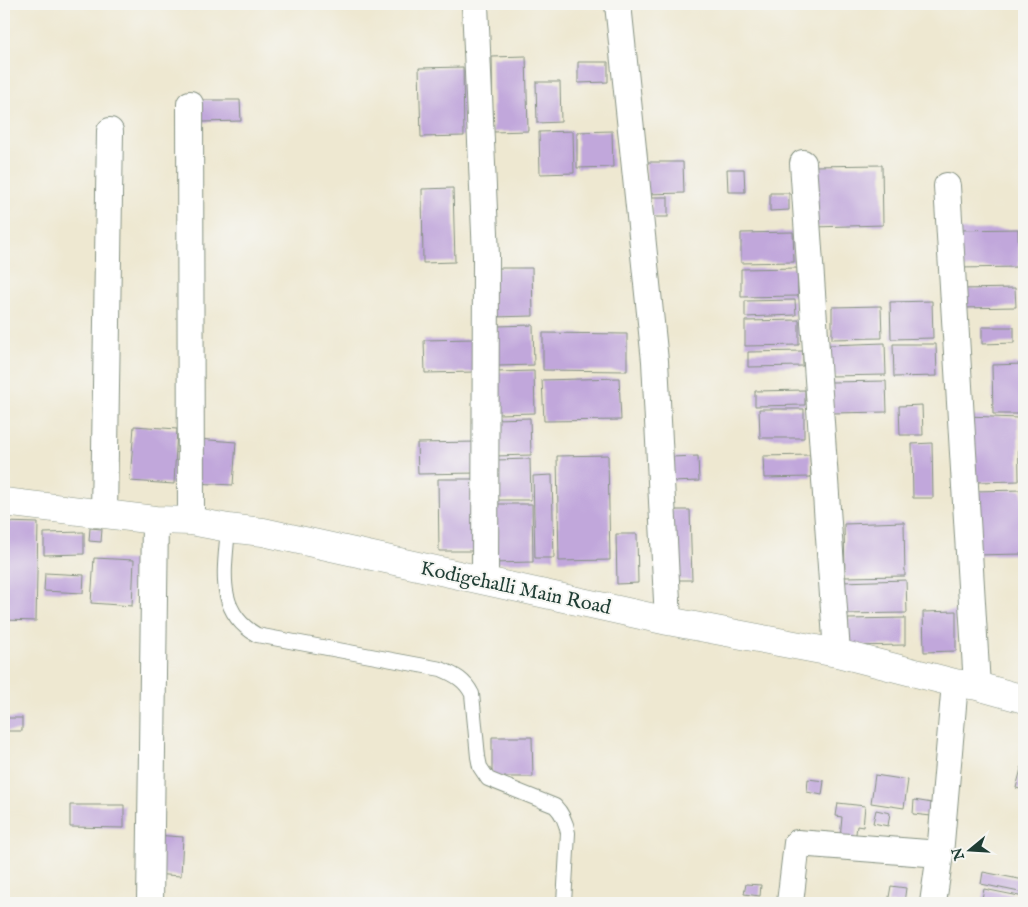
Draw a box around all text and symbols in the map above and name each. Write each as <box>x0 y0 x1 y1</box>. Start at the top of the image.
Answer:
street label: Kodigehalli Main Road <box>418 556 614 621</box>
north arrow <box>946 824 996 874</box>
text: N <box>948 845 969 863</box>

